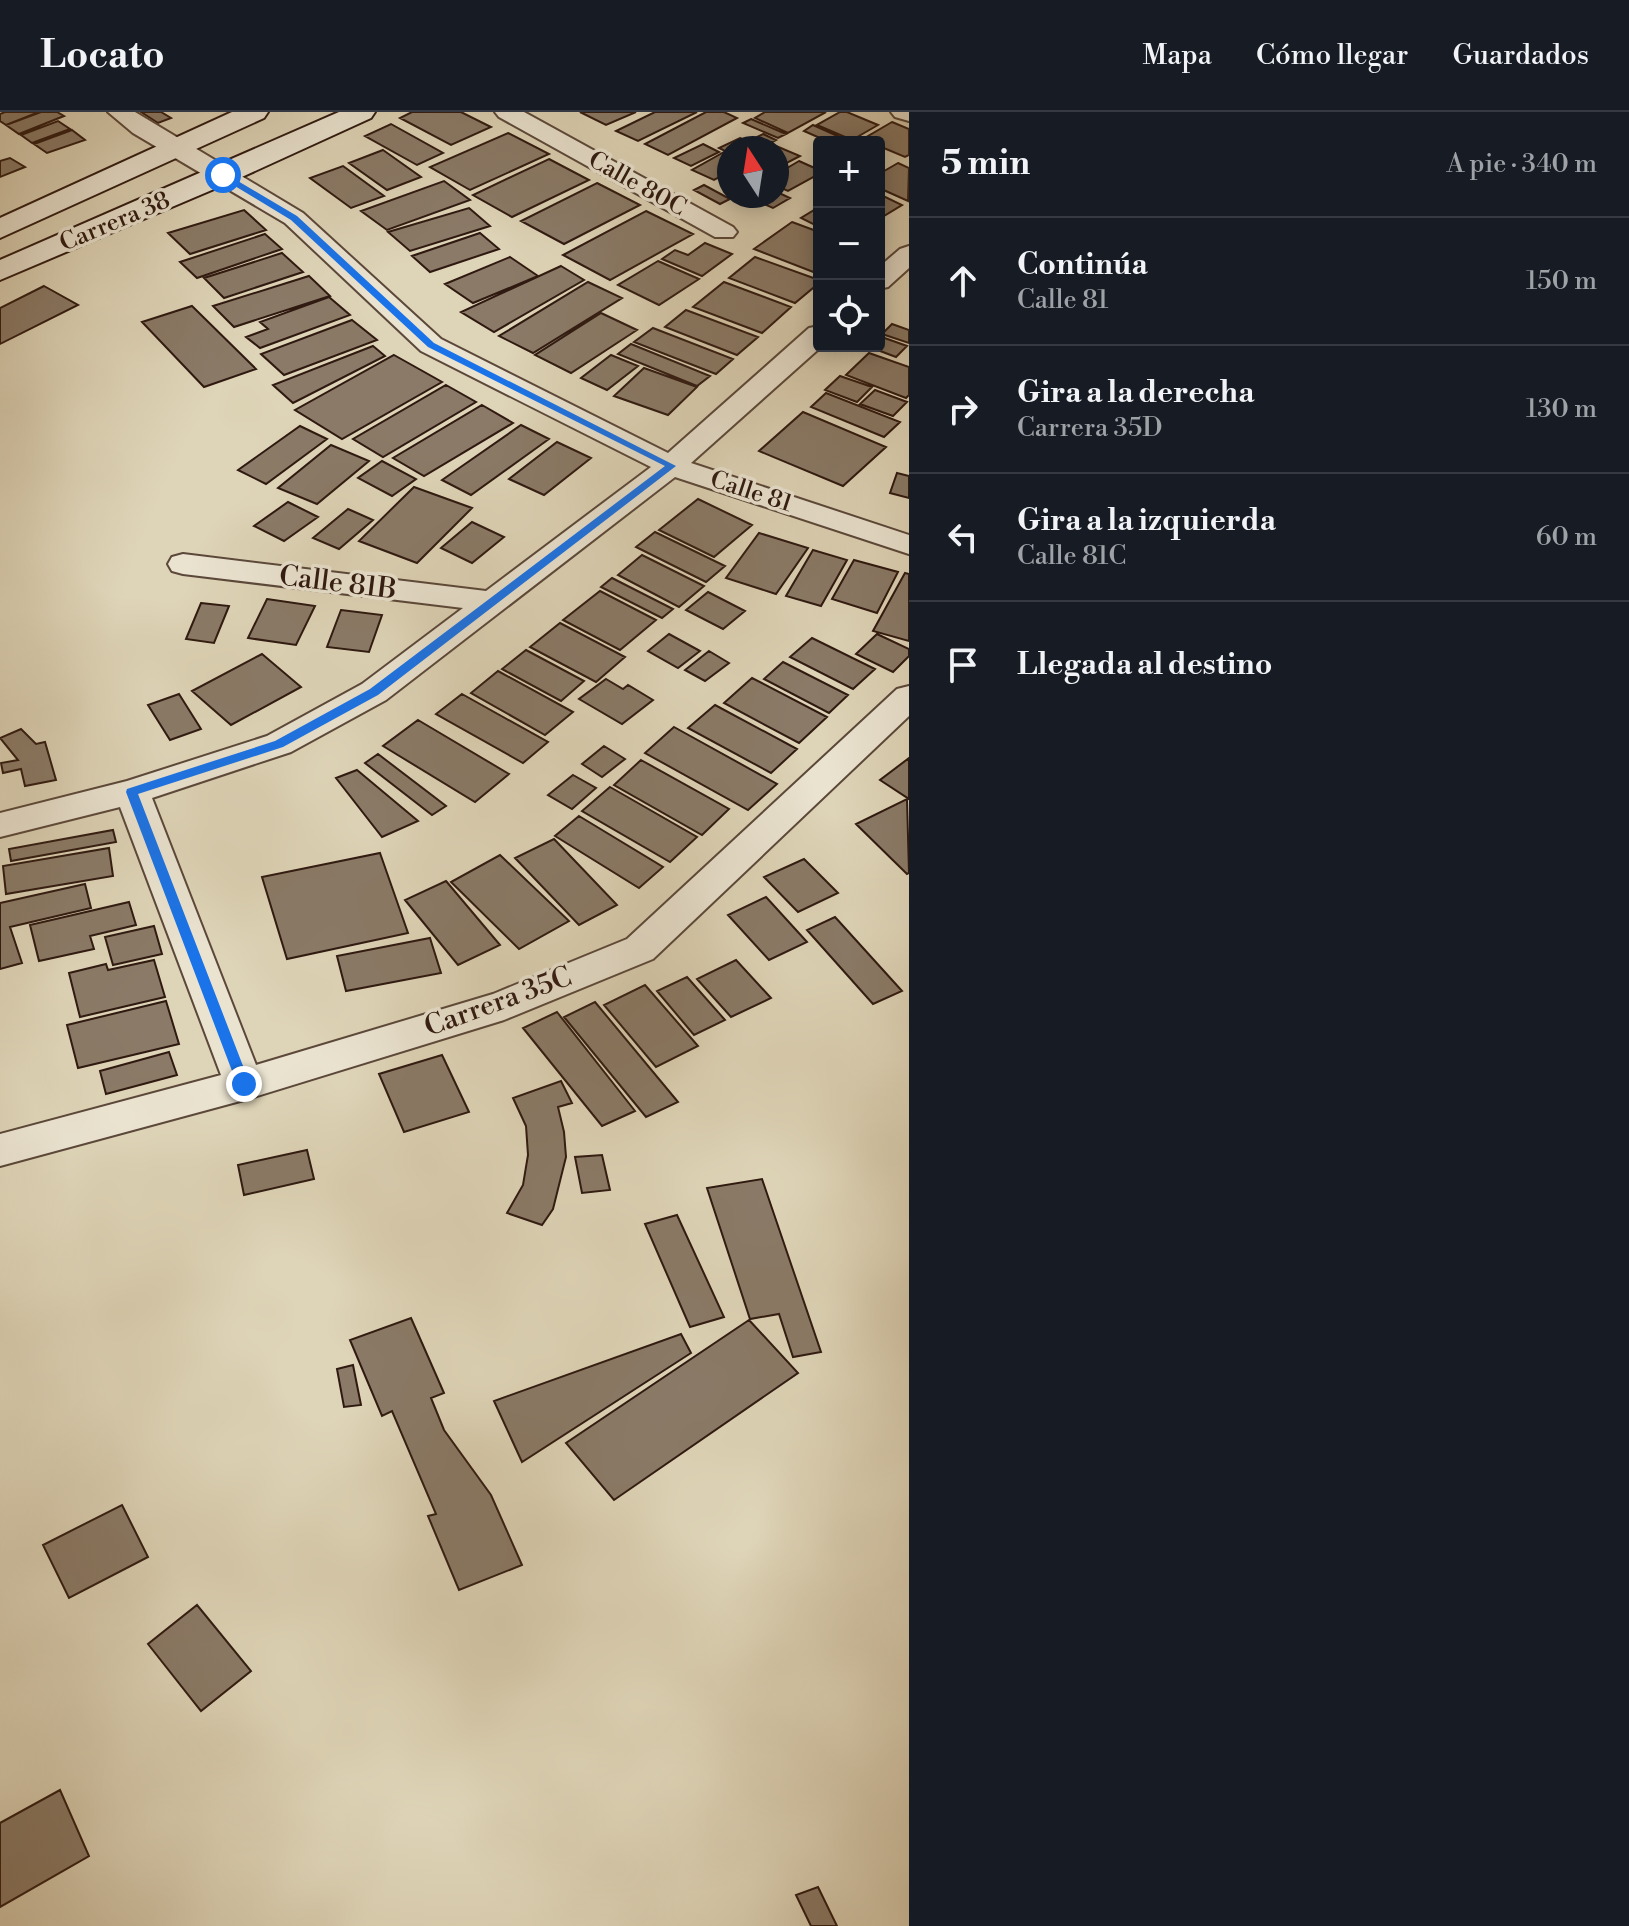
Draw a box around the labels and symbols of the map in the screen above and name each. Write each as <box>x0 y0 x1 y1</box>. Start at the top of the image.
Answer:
north arrow <box>717 136 789 208</box>
street label: Calle 80C <box>583 145 691 223</box>
route start <box>205 157 241 193</box>
street label: Carrera 38 <box>55 185 175 259</box>
street label: Calle 81 <box>706 465 796 520</box>
street label: Calle 81B <box>277 558 399 608</box>
street label: Carrera 35C <box>420 959 576 1045</box>
route end <box>226 1066 262 1102</box>

